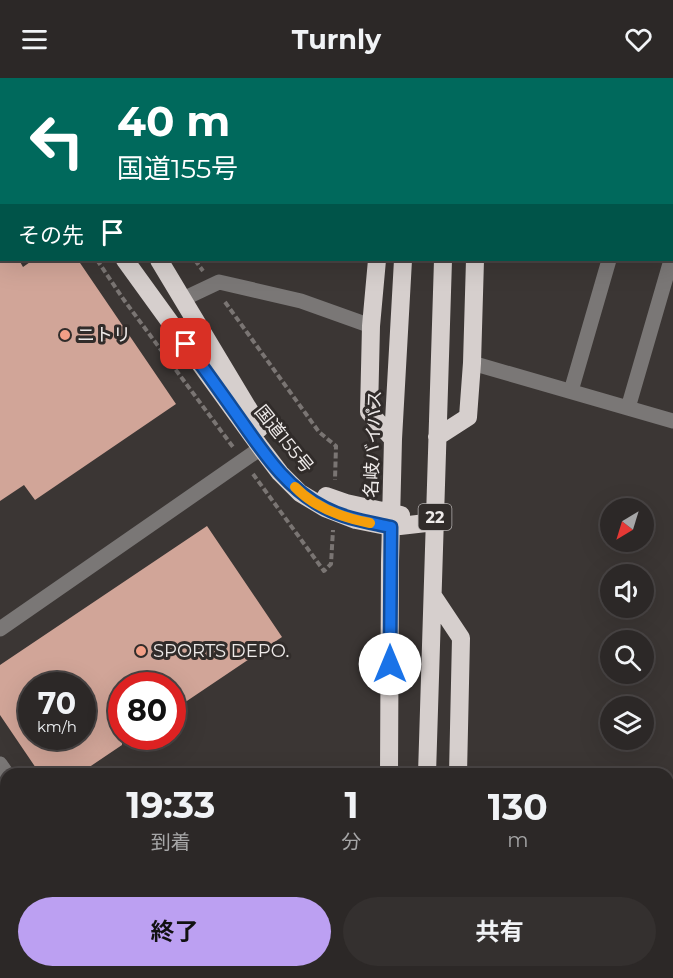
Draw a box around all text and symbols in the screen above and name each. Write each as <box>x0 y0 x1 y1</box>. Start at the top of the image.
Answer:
icon: menu <box>18 23 51 56</box>
text: Turnly <box>292 23 381 56</box>
icon: heart <box>622 23 655 56</box>
text: 40 m <box>117 95 230 147</box>
icon: left <box>18 102 96 180</box>
text: 国道155号 <box>117 152 238 185</box>
icon: arrive <box>96 216 129 249</box>
text: その先 <box>18 222 84 249</box>
pin <box>160 318 211 369</box>
place label: ニトリ <box>77 324 131 346</box>
icon: arrive <box>169 327 202 360</box>
marker: ニトリ <box>58 328 72 342</box>
street label: 名岐バイパス <box>360 390 386 498</box>
street label: 国道155号 <box>250 401 318 477</box>
north arrow <box>600 498 654 552</box>
map controls <box>600 498 654 750</box>
road number: 22 <box>418 504 452 530</box>
button: sound <box>600 564 654 618</box>
button: search <box>600 630 654 684</box>
position arrow <box>358 632 422 696</box>
place label: SPORTS DEPO. <box>153 640 289 662</box>
marker: SPORTS DEPO. <box>134 644 148 658</box>
speed limit sign: 80 <box>108 672 186 750</box>
text: 70 <box>38 685 76 722</box>
button: layers <box>600 696 654 750</box>
text: km/h <box>37 717 77 736</box>
text: 19:33 <box>126 783 215 827</box>
text: 1 <box>344 783 359 827</box>
text: 130 <box>488 785 548 829</box>
text: m <box>507 828 528 852</box>
text: 到着 <box>151 830 191 854</box>
text: 分 <box>342 830 362 854</box>
button: 終了 <box>18 897 331 966</box>
button: 共有 <box>343 897 656 966</box>

